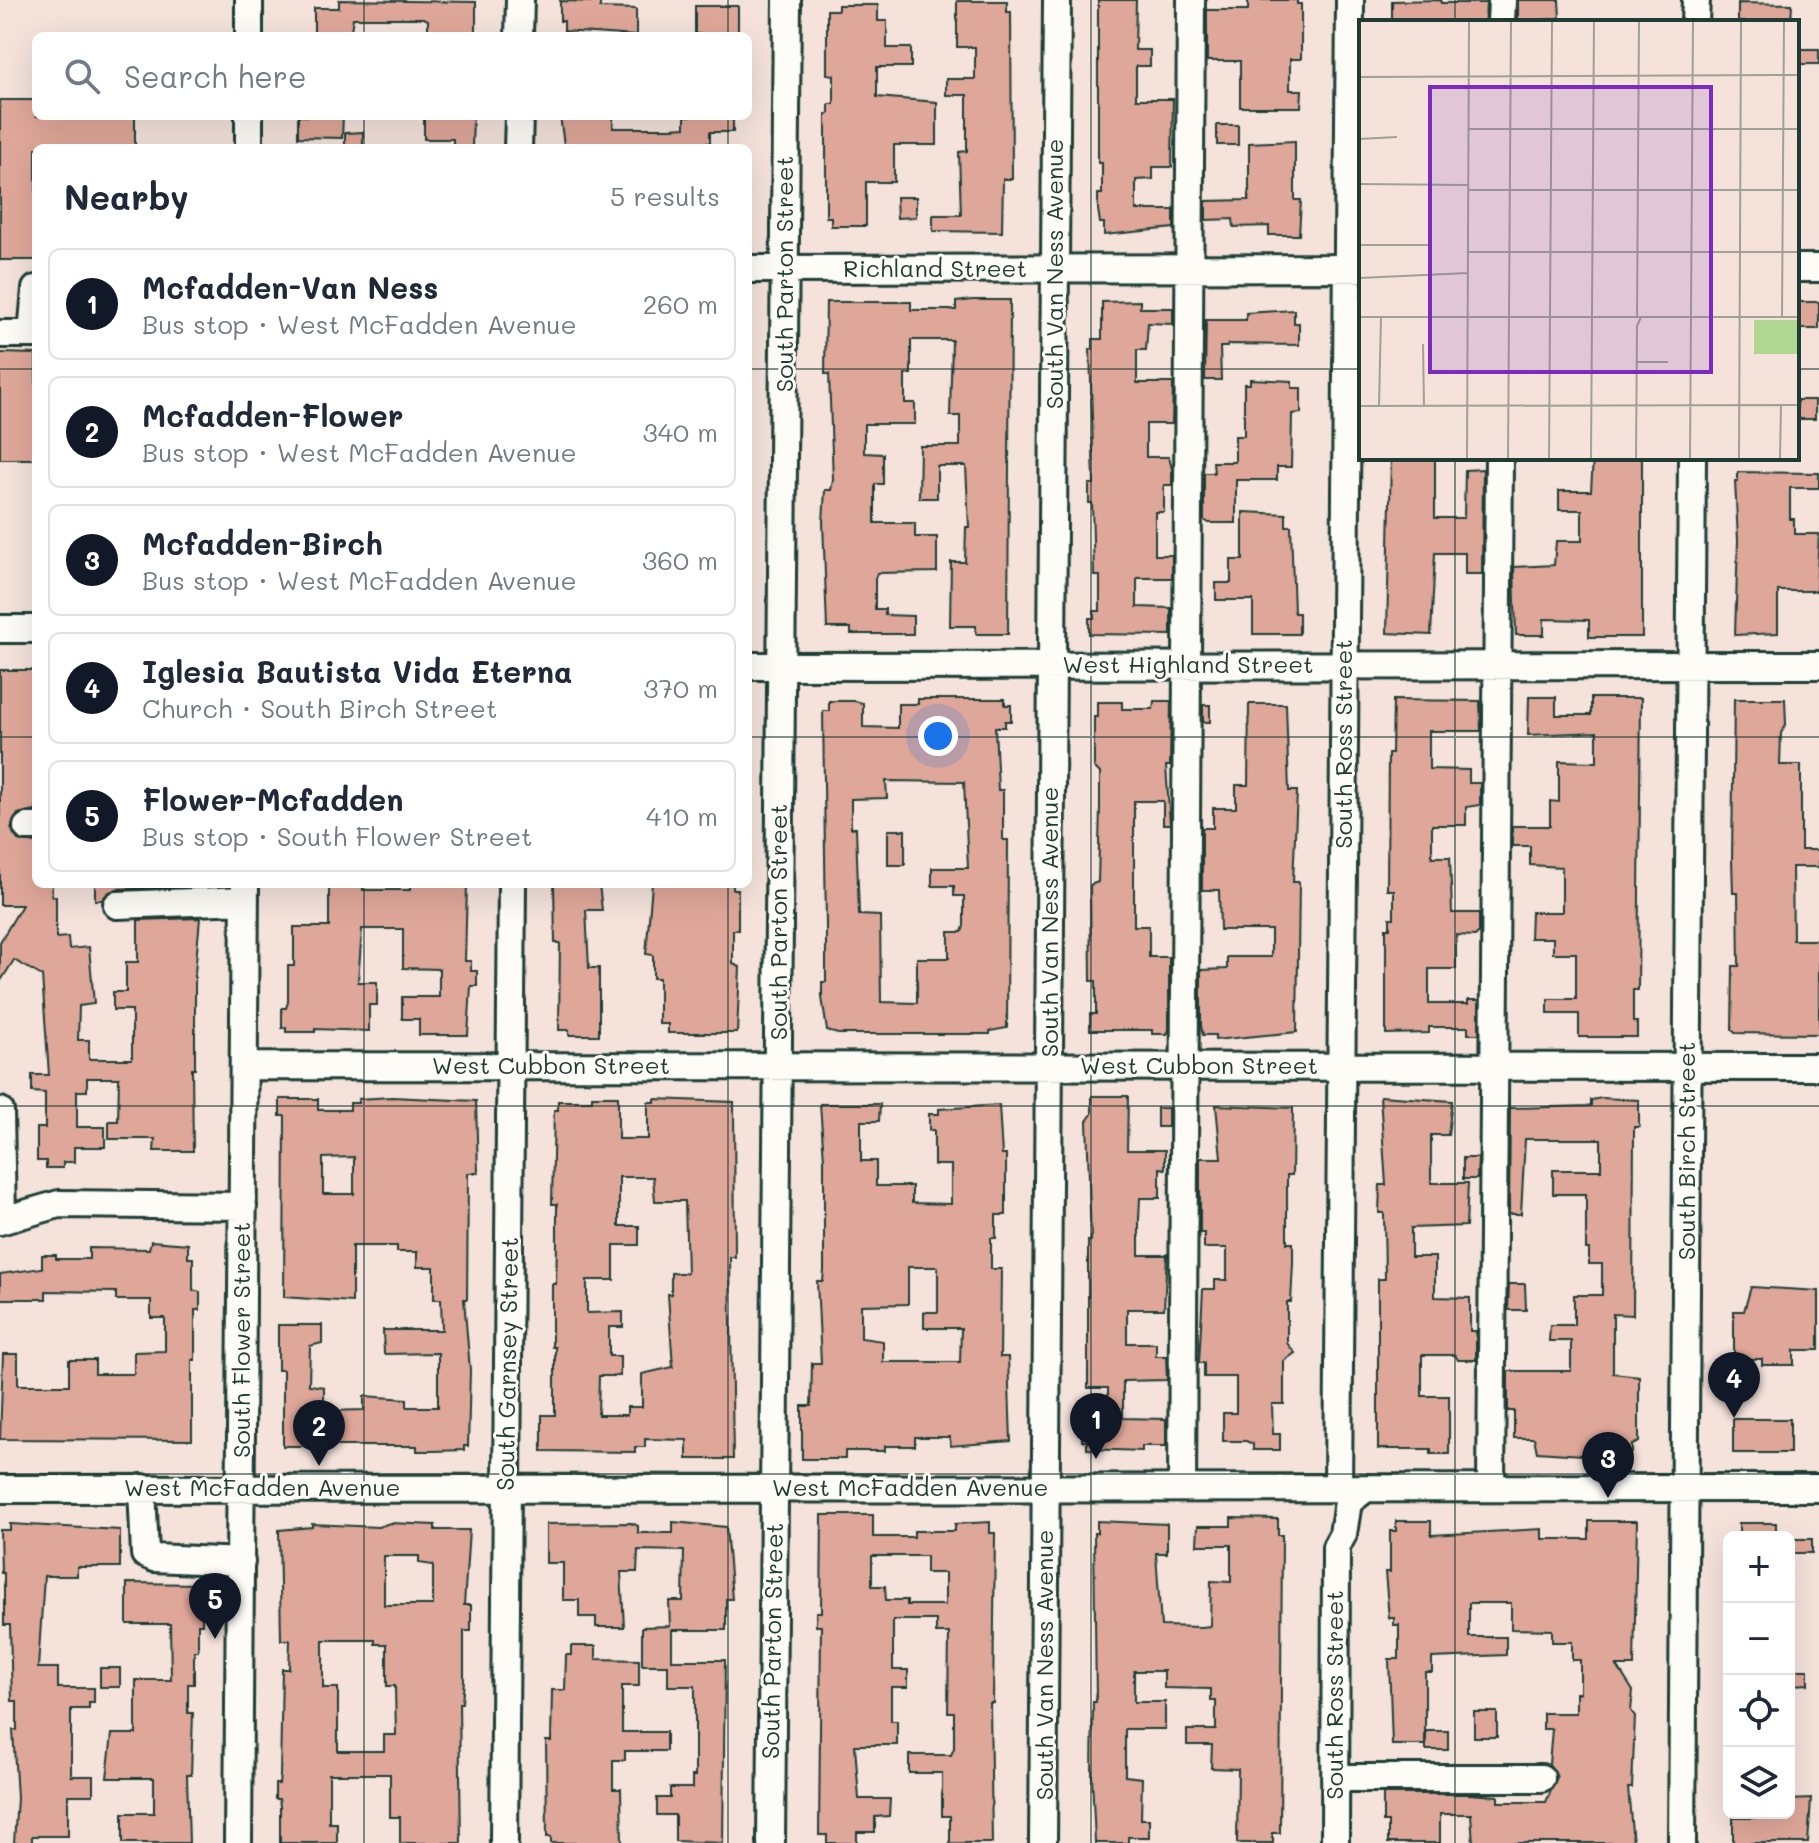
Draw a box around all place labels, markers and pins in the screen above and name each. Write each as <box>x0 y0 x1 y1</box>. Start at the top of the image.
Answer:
pin: 4 <box>1708 1352 1760 1418</box>
pin: 1 <box>1070 1393 1122 1459</box>
pin: 2 <box>293 1400 345 1466</box>
pin: 3 <box>1582 1432 1634 1498</box>
pin: 5 <box>189 1573 241 1639</box>

